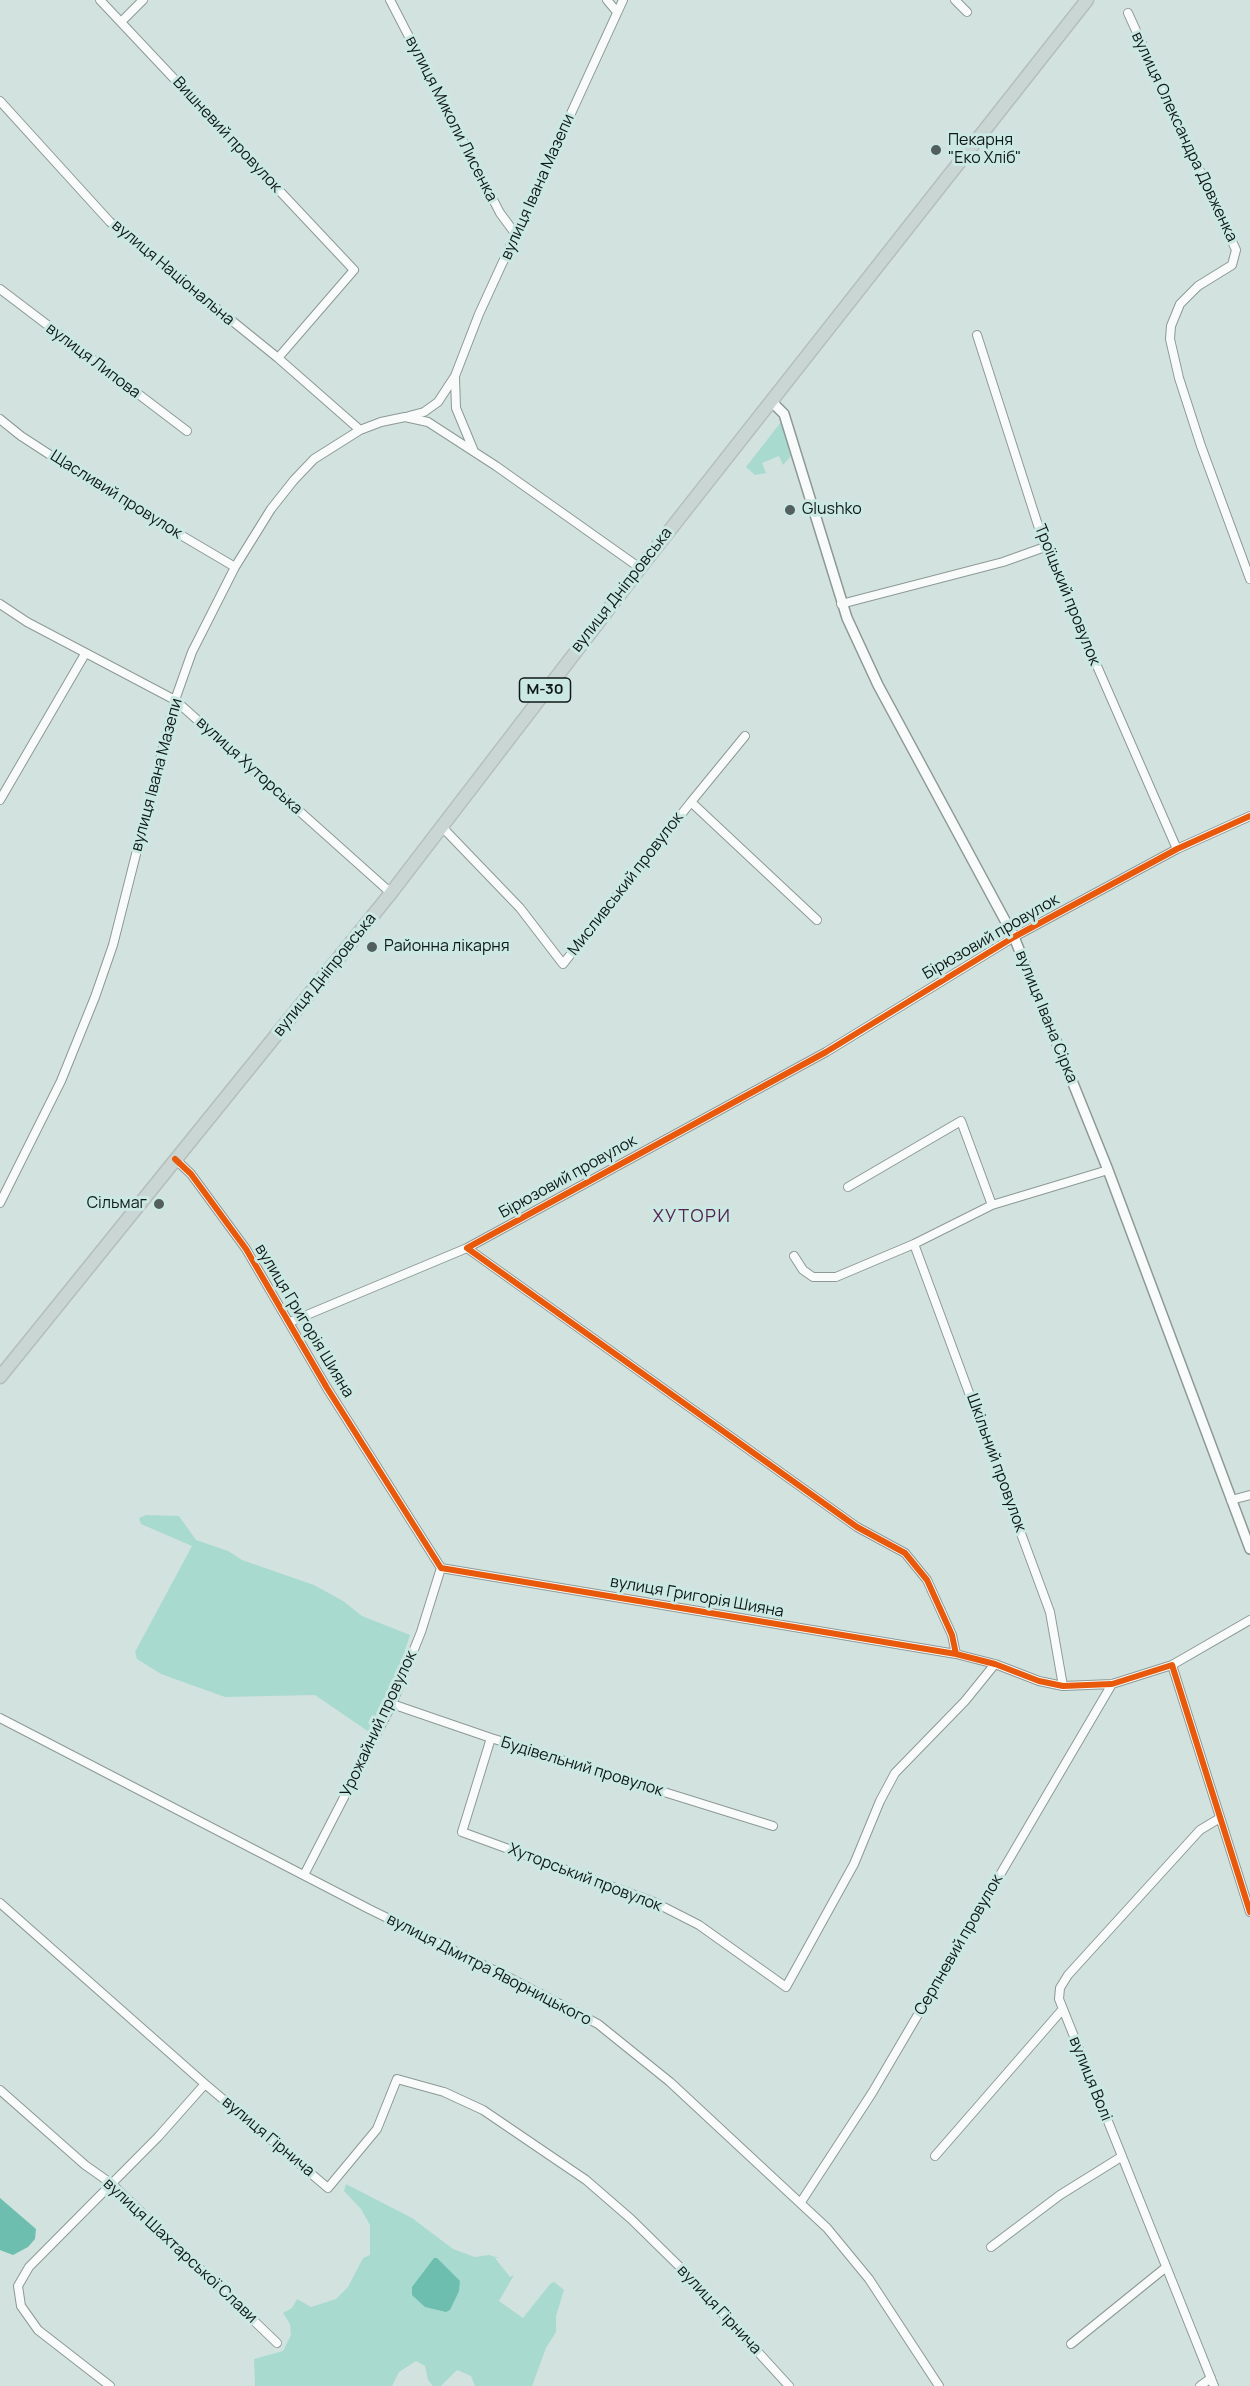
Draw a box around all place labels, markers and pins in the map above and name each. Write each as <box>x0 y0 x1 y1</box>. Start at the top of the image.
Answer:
place label: Пекарня "Еко Хліб" <box>948 131 1021 169</box>
marker: Пекарня "Еко Хліб" <box>929 143 943 157</box>
place label: Glushko <box>802 500 862 520</box>
marker: Glushko <box>783 503 797 517</box>
place label: Районна лікарня <box>384 937 510 957</box>
marker: Районна лікарня <box>365 940 379 954</box>
place label: Сільмаг <box>87 1194 147 1214</box>
marker: Сільмаг <box>152 1197 166 1211</box>

